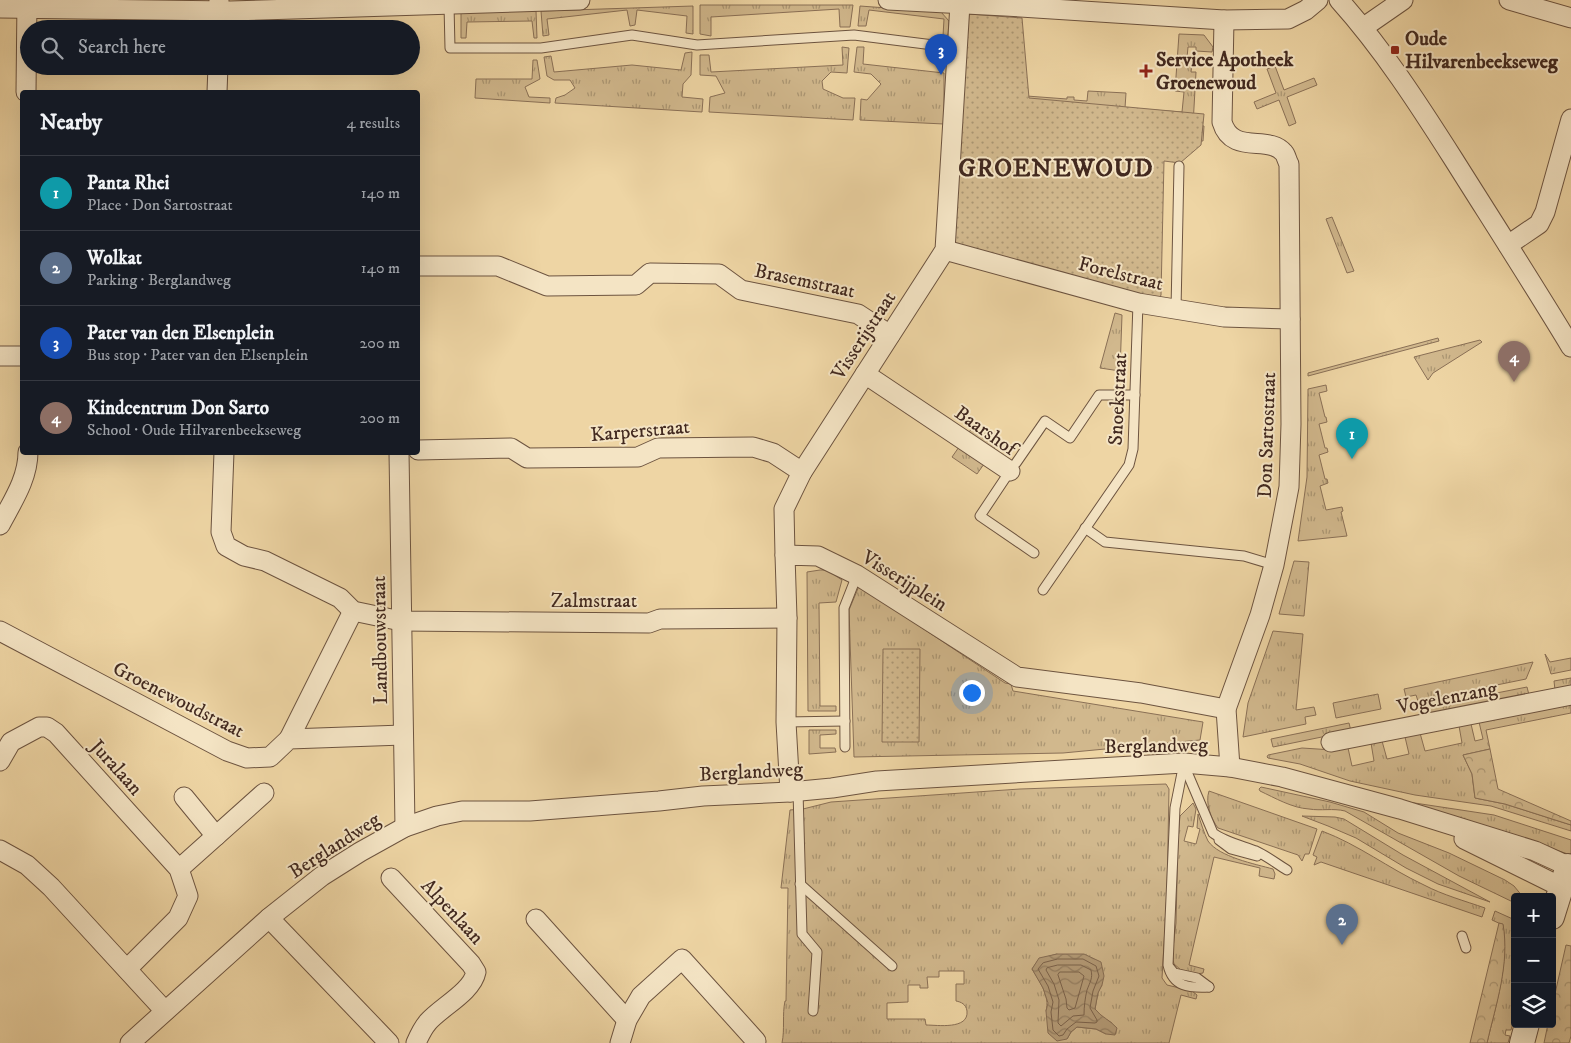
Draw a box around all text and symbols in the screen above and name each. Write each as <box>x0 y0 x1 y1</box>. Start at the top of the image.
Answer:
search box <box>20 20 420 75</box>
place label: Oude Hilvarenbeekseweg <box>1405 27 1559 75</box>
icon: search <box>38 34 66 62</box>
pin: 3 <box>925 34 957 75</box>
text: Search here <box>78 36 166 59</box>
marker: Oude Hilvarenbeekseweg <box>1389 44 1401 56</box>
place label: Service Apotheek Groenewoud <box>1156 48 1295 96</box>
marker: Service Apotheek Groenewoud <box>1140 65 1152 77</box>
text: Nearby <box>40 110 102 136</box>
text: 4 results <box>347 113 400 133</box>
district label: GROENEWOUD <box>958 153 1154 184</box>
text: Panta Rhei <box>87 172 169 195</box>
text: 1 <box>53 183 59 203</box>
text: 140 m <box>361 183 400 203</box>
text: Place · Don Sartostraat <box>87 195 233 215</box>
text: Wolkat <box>87 247 142 270</box>
street label: Forelstraat <box>1075 252 1166 297</box>
text: 2 <box>52 258 60 278</box>
text: 140 m <box>361 258 400 278</box>
street label: Brasemstraat <box>752 259 857 304</box>
text: Parking · Berglandweg <box>87 270 231 290</box>
street label: Visserijstraat <box>826 287 902 386</box>
text: Pater van den Elsenplein <box>87 322 274 345</box>
text: 3 <box>53 333 59 353</box>
text: 200 m <box>359 333 400 353</box>
pin: 4 <box>1498 341 1530 382</box>
text: Bus stop · Pater van den Elsenplein <box>87 345 308 365</box>
street label: Snoekstraat <box>1104 352 1133 446</box>
street label: Don Sartostraat <box>1253 372 1282 498</box>
text: Kindcentrum Don Sarto <box>87 397 269 420</box>
street label: Baarshof <box>949 401 1024 464</box>
text: 4 <box>51 408 61 428</box>
text: 200 m <box>359 408 400 428</box>
street label: Karperstraat <box>589 415 691 448</box>
pin: 1 <box>1336 418 1368 459</box>
text: School · Oude Hilvarenbeekseweg <box>87 420 301 440</box>
street label: Visserijplein <box>856 545 952 618</box>
street label: Landbouwstraat <box>367 575 394 705</box>
street label: Zalmstraat <box>551 589 637 614</box>
street label: Groenewoudstraat <box>108 656 248 744</box>
street label: Vogelenzang <box>1394 676 1500 721</box>
your location <box>959 680 985 706</box>
street label: Juralaan <box>83 733 148 802</box>
street label: Berglandweg <box>1104 733 1208 760</box>
street label: Berglandweg <box>699 757 804 788</box>
street label: Berglandweg <box>285 807 385 885</box>
street label: Alpenlaan <box>415 874 489 951</box>
map controls <box>1511 893 1556 1028</box>
button: + <box>1511 893 1556 938</box>
pin: 2 <box>1326 904 1358 945</box>
button: − <box>1511 938 1556 983</box>
button: layers <box>1511 983 1556 1028</box>

